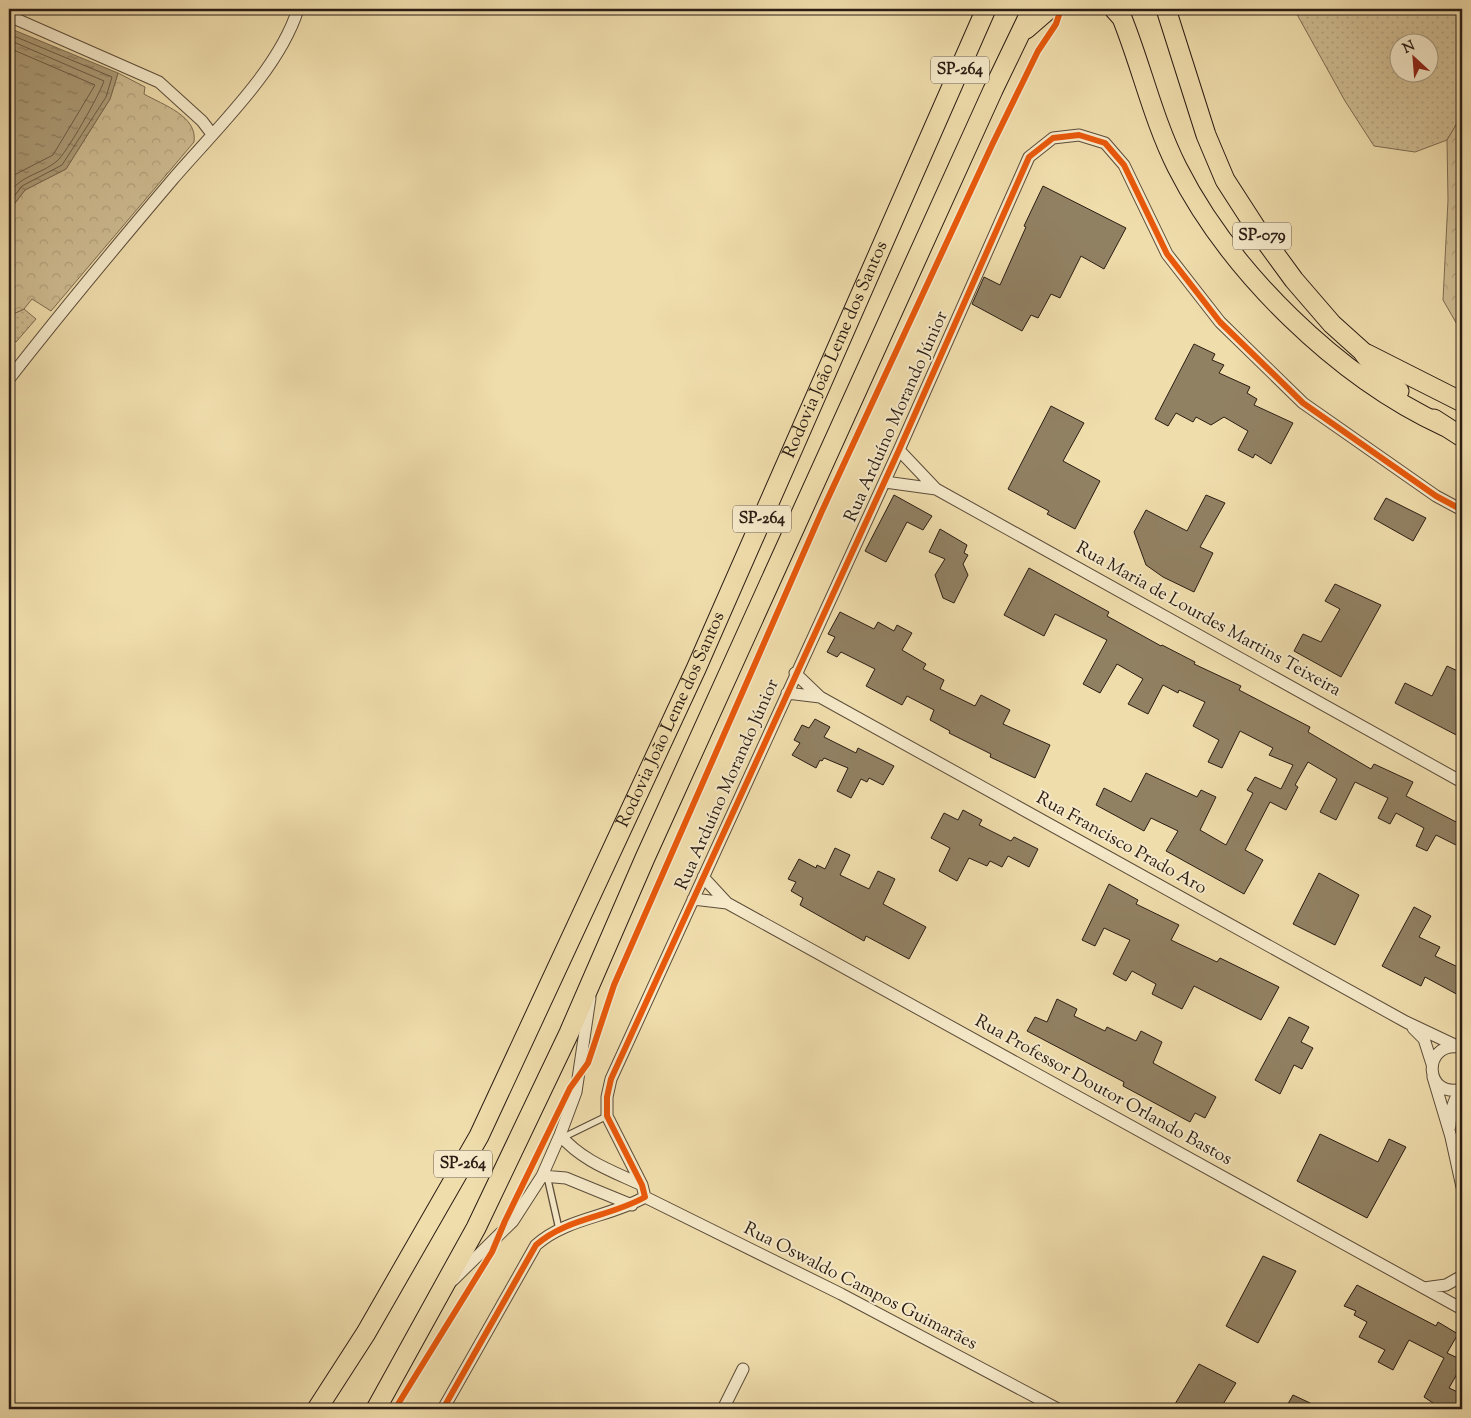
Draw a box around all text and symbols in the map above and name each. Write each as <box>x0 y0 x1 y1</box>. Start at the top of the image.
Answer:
north arrow <box>1388 32 1438 82</box>
text: N <box>1400 37 1419 60</box>
road number: SP-264 <box>931 56 989 84</box>
road number: SP-079 <box>1233 222 1291 250</box>
street label: Rodovia João Leme dos Santos <box>777 237 895 463</box>
street label: Rua Arduíno Morando Júnior <box>839 307 955 527</box>
road number: SP-264 <box>733 506 791 532</box>
street label: Rua Maria de Lourdes Martins Teixeira <box>1071 536 1345 704</box>
street label: Rodovia João Leme dos Santos <box>611 608 732 832</box>
street label: Rua Arduíno Morando Júnior <box>670 675 786 895</box>
street label: Rua Francisco Prado Aro <box>1031 786 1211 902</box>
street label: Rua Professor Doutor Orlando Bastos <box>970 1009 1236 1173</box>
road number: SP-264 <box>434 1150 492 1178</box>
street label: Rua Oswaldo Campos Guimarães <box>739 1217 981 1357</box>

